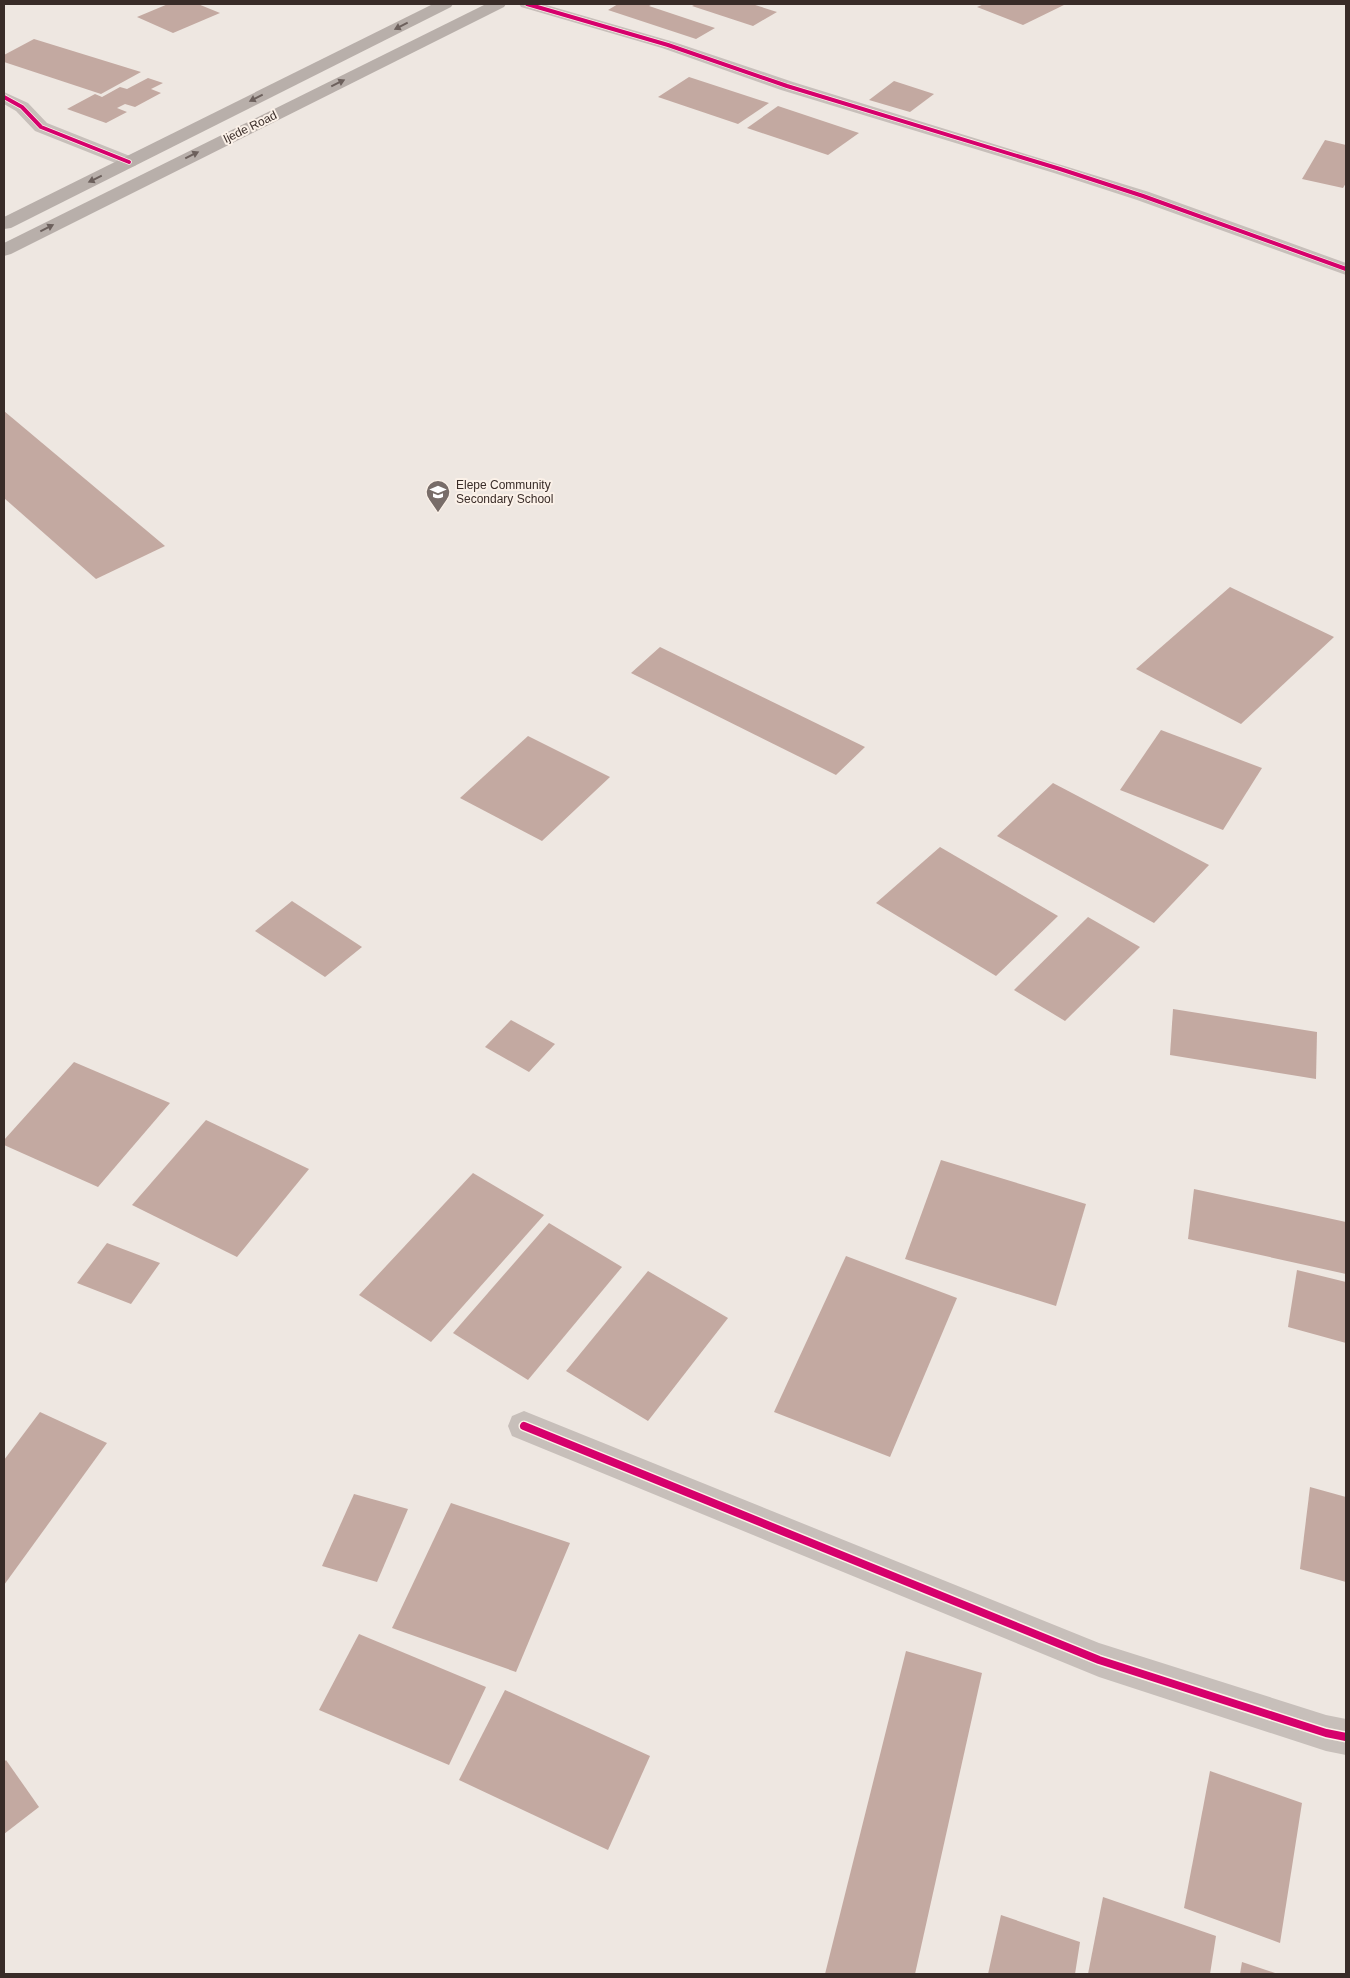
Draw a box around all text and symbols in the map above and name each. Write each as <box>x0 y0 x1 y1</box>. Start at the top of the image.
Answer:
one-way arrow <box>394 22 408 30</box>
one-way arrow <box>331 79 345 87</box>
one-way arrow <box>249 95 263 103</box>
street label: Ijede Road <box>221 108 279 146</box>
one-way arrow <box>185 151 200 159</box>
one-way arrow <box>88 175 102 183</box>
one-way arrow <box>40 224 54 232</box>
place label: Elepe Community Secondary School <box>456 478 553 506</box>
school or university icon: Elepe Community Secondary School <box>425 479 451 513</box>

